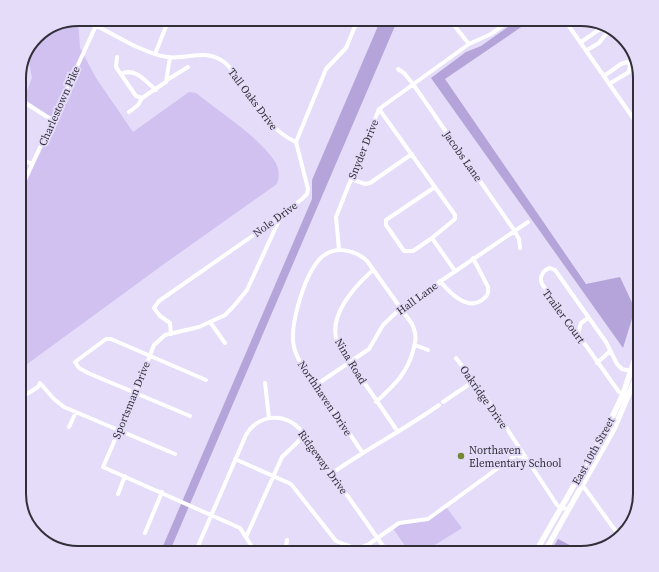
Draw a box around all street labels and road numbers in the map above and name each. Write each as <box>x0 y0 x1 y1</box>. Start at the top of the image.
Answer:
street label: Charlestown Pike <box>35 64 84 148</box>
street label: Tall Oaks Drive <box>224 65 281 134</box>
street label: Snyder Drive <box>345 117 382 181</box>
street label: Jacobs Lane <box>439 127 486 185</box>
street label: Nole Drive <box>250 198 301 241</box>
street label: Hall Lane <box>394 278 441 318</box>
street label: Trailer Court <box>539 286 589 347</box>
street label: Nina Road <box>331 335 371 388</box>
street label: Northhaven Drive <box>294 358 356 439</box>
street label: Sportsman Drive <box>109 359 154 441</box>
street label: Oakridge Drive <box>456 363 511 432</box>
street label: East 10th Street <box>569 414 618 488</box>
street label: Ridgeway Drive <box>294 427 351 498</box>

